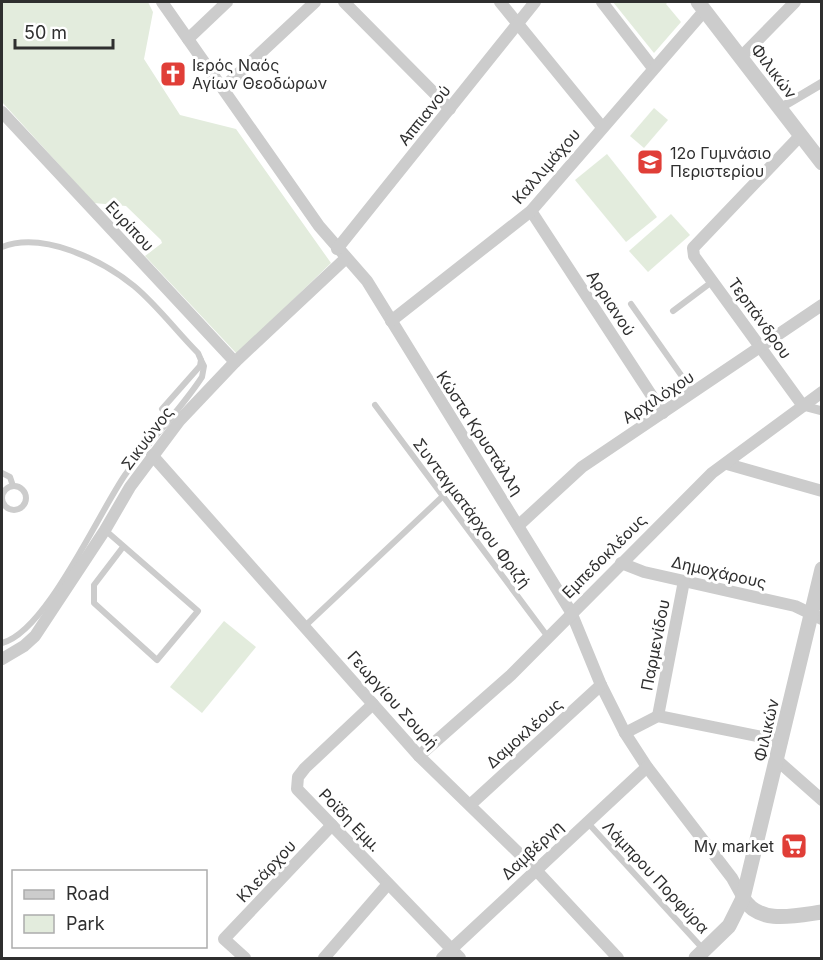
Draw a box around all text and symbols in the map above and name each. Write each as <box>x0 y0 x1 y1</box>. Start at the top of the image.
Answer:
scale bar <box>15 12 112 50</box>
text: 50 m <box>24 22 67 43</box>
street label: Φιλικών <box>747 39 801 103</box>
place label: Ιερός Ναός Αγίων Θεοδώρων <box>192 55 327 93</box>
church icon: Ιερός Ναός Αγίων Θεοδώρων <box>158 59 188 89</box>
street label: Αππιανού <box>394 81 454 149</box>
street label: Καλλιμάχου <box>508 124 584 208</box>
place label: 12ο Γυμνάσιο Περιστερίου <box>670 143 771 181</box>
school or university icon: 12ο Γυμνάσιο Περιστερίου <box>635 147 665 177</box>
street label: Ευρίπου <box>102 197 158 255</box>
street label: Αρριανού <box>583 267 639 339</box>
street label: Τερπάνδρου <box>724 274 796 362</box>
street label: Αρχιλόχου <box>618 366 698 428</box>
street label: Κώστα Κρυστάλλη <box>432 367 528 499</box>
street label: Σικυώνος <box>117 402 177 474</box>
street label: Συνταγματάρχου Φριζή <box>409 434 535 592</box>
street label: Εμπεδοκλέους <box>558 510 650 602</box>
street label: Δημοχάρους <box>670 551 768 593</box>
street label: Παρμενίδου <box>636 598 674 692</box>
street label: Γεωργίου Σουρή <box>344 647 442 753</box>
street label: Δαμοκλέους <box>482 694 566 772</box>
street label: Φιλικών <box>749 697 783 763</box>
street label: Ροϊδη Εμμ. <box>315 784 385 856</box>
street label: Δαμβέργη <box>497 816 567 884</box>
street label: Λάμπρου Πορφύρα <box>599 817 713 937</box>
supermarket icon: My market <box>779 831 809 861</box>
street label: Κλεάρχου <box>232 836 300 906</box>
place label: My market <box>694 836 774 856</box>
legend <box>12 870 207 948</box>
text: Road <box>66 883 109 904</box>
text: Park <box>66 913 105 934</box>

